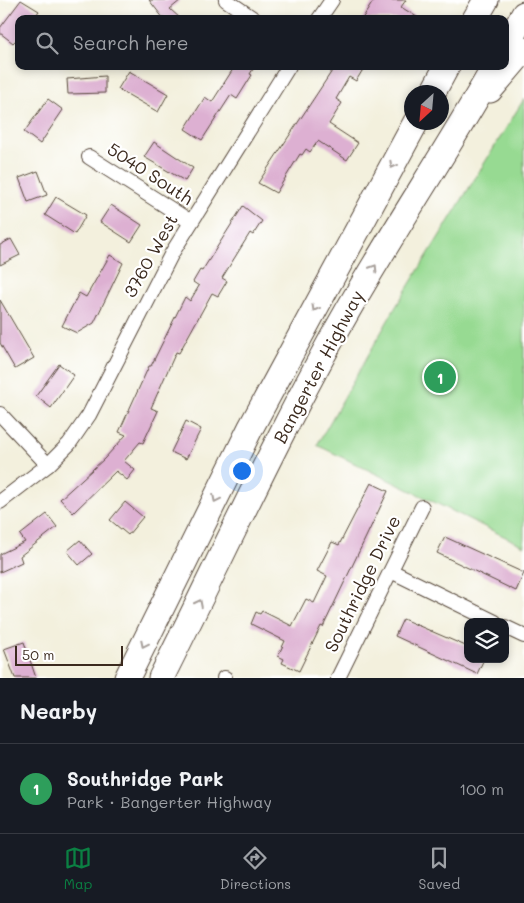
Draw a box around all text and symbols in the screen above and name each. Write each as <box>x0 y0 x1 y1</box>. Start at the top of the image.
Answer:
search box <box>15 15 509 70</box>
icon: search <box>33 29 61 57</box>
text: Search here <box>73 30 189 55</box>
north arrow <box>404 85 449 130</box>
street label: 5040 South <box>103 136 198 210</box>
one-way arrow <box>389 160 399 169</box>
street label: 3760 West <box>117 209 183 302</box>
one-way arrow <box>367 265 377 274</box>
street label: Bangerter Highway <box>268 286 369 447</box>
one-way arrow <box>311 303 321 312</box>
pin: 1 <box>424 358 456 396</box>
your location <box>229 458 255 484</box>
one-way arrow <box>212 494 222 503</box>
street label: Southridge Drive <box>319 511 406 656</box>
one-way arrow <box>192 599 203 608</box>
map controls <box>464 618 509 663</box>
button: layers <box>464 618 509 663</box>
one-way arrow <box>140 639 150 648</box>
scale bar <box>15 643 122 666</box>
text: 50 m <box>22 645 54 664</box>
text: Nearby <box>20 697 97 724</box>
text: Southridge Park <box>67 766 223 791</box>
text: 1 <box>32 778 40 799</box>
text: 100 m <box>459 778 504 799</box>
text: Park · Bangerter Highway <box>67 791 272 812</box>
tab: Map <box>64 844 92 893</box>
tab: Directions <box>220 844 291 893</box>
tab: Saved <box>419 844 460 893</box>

